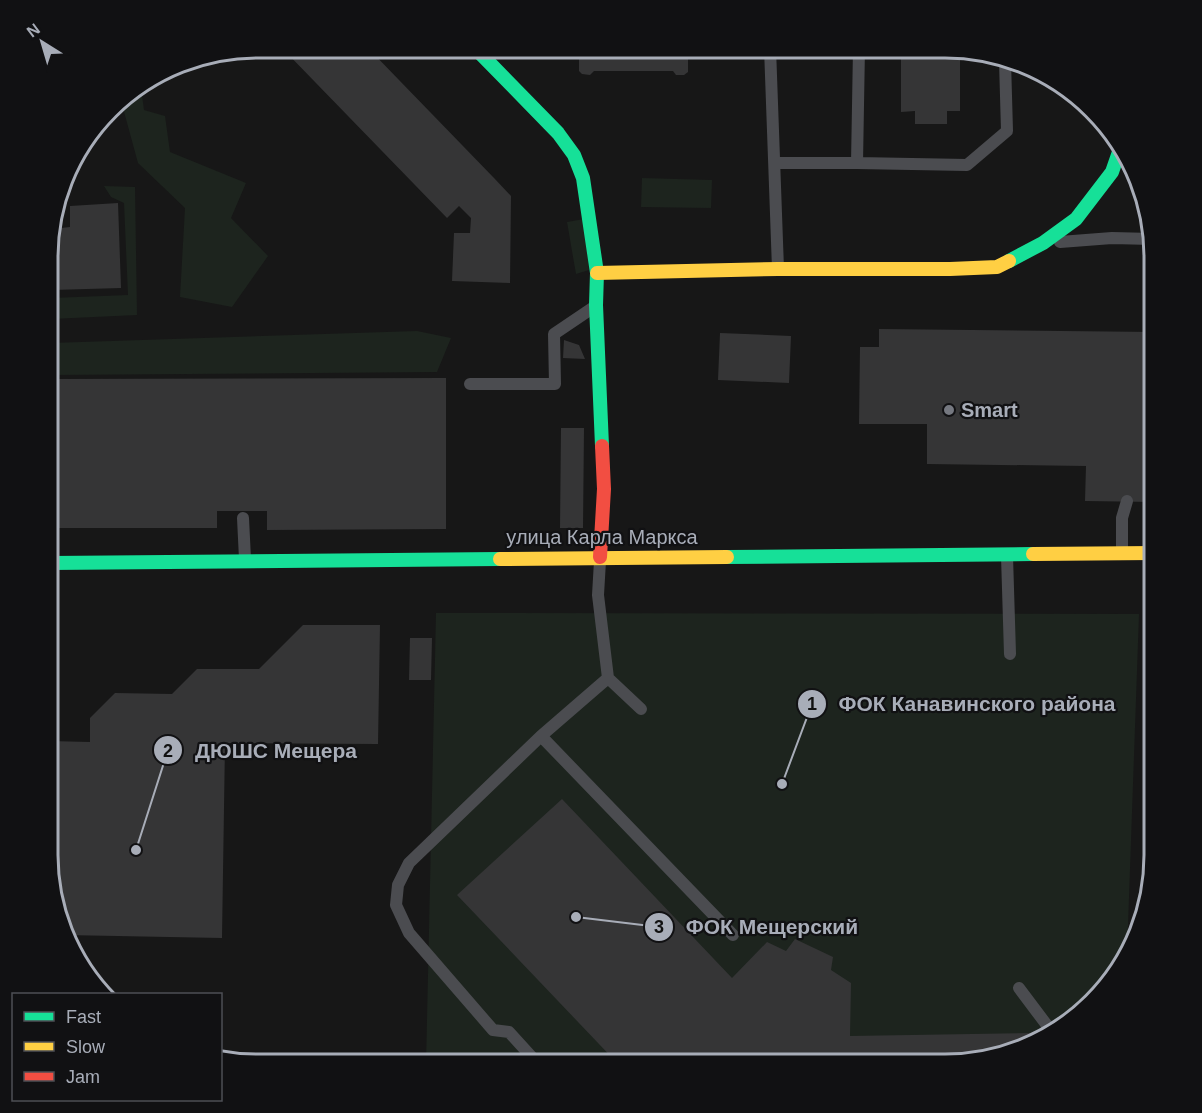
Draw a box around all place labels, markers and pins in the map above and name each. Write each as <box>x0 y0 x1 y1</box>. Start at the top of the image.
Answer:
place label: Smart <box>961 399 1018 421</box>
marker: Smart <box>942 403 956 417</box>
callout: ФОК Канавинского района <box>797 684 1128 723</box>
callout: ДЮШС Мещера <box>153 731 368 770</box>
callout: ФОК Мещерский <box>644 908 871 947</box>

